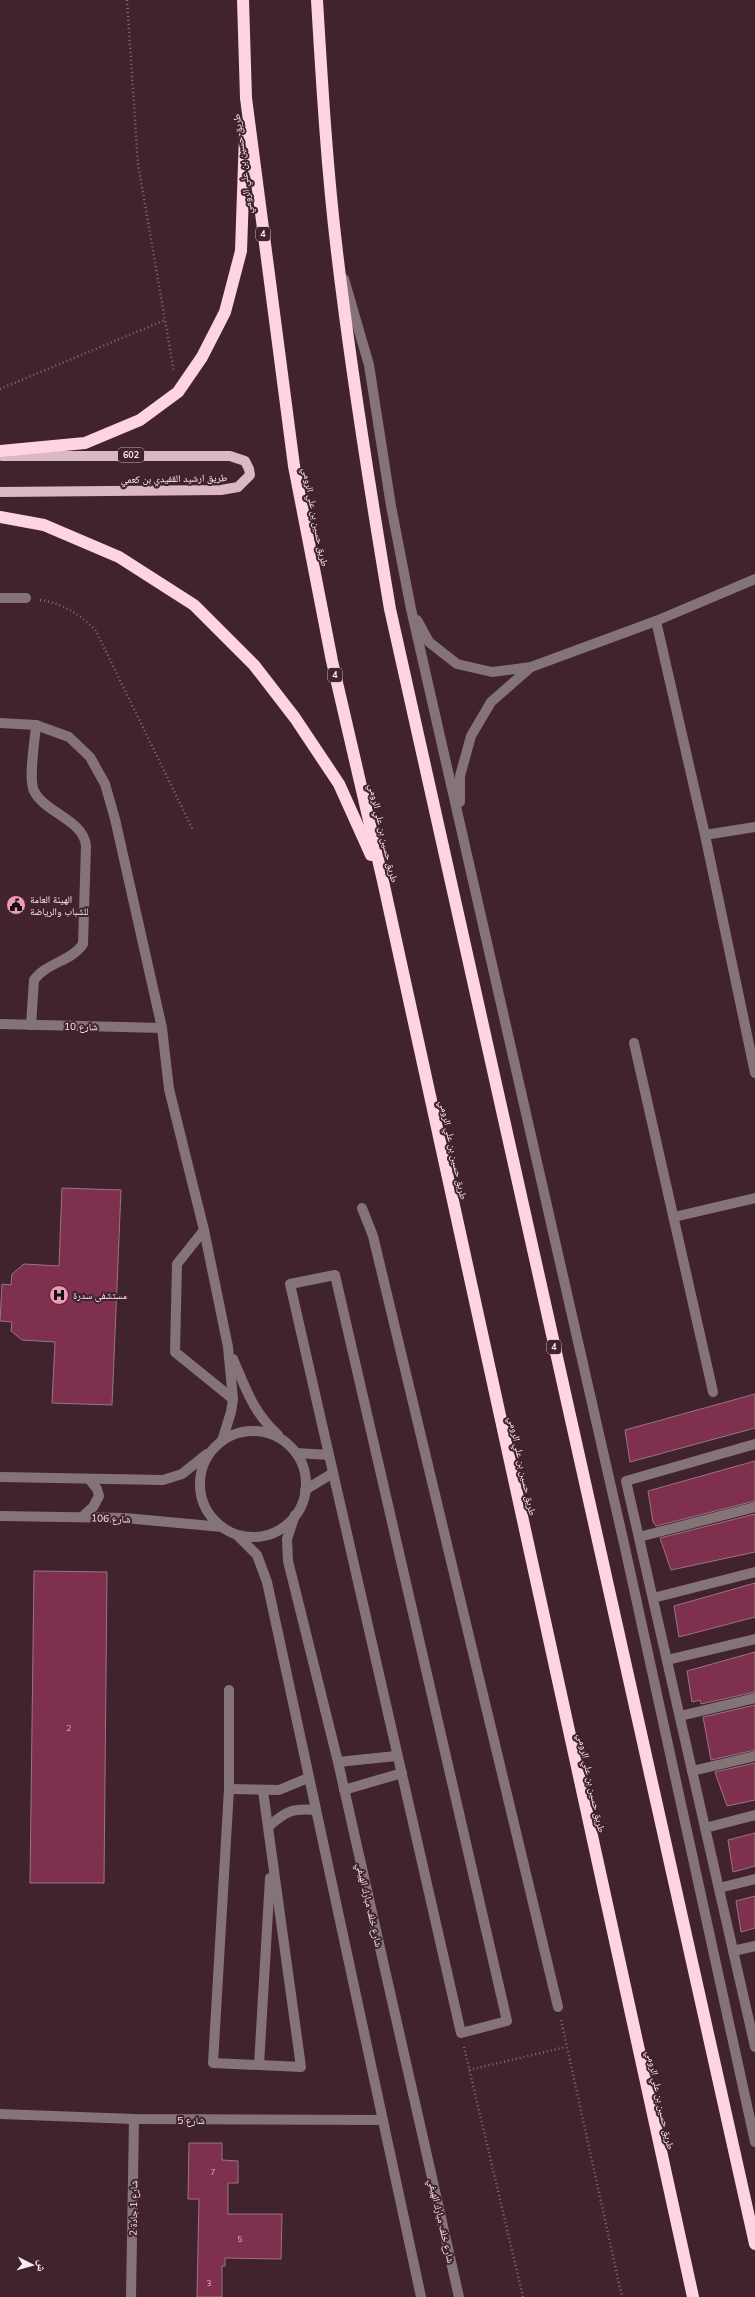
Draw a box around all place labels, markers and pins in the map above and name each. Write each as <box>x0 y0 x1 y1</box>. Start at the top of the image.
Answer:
place label: الهيئة العامة للشباب والرياضة <box>30 893 89 918</box>
public building icon: الهيئة العامة للشباب والرياضة <box>5 894 27 916</box>
hospital icon: مستشفى سدرة <box>48 1284 70 1306</box>
place label: مستشفى سدرة <box>73 1289 127 1302</box>

